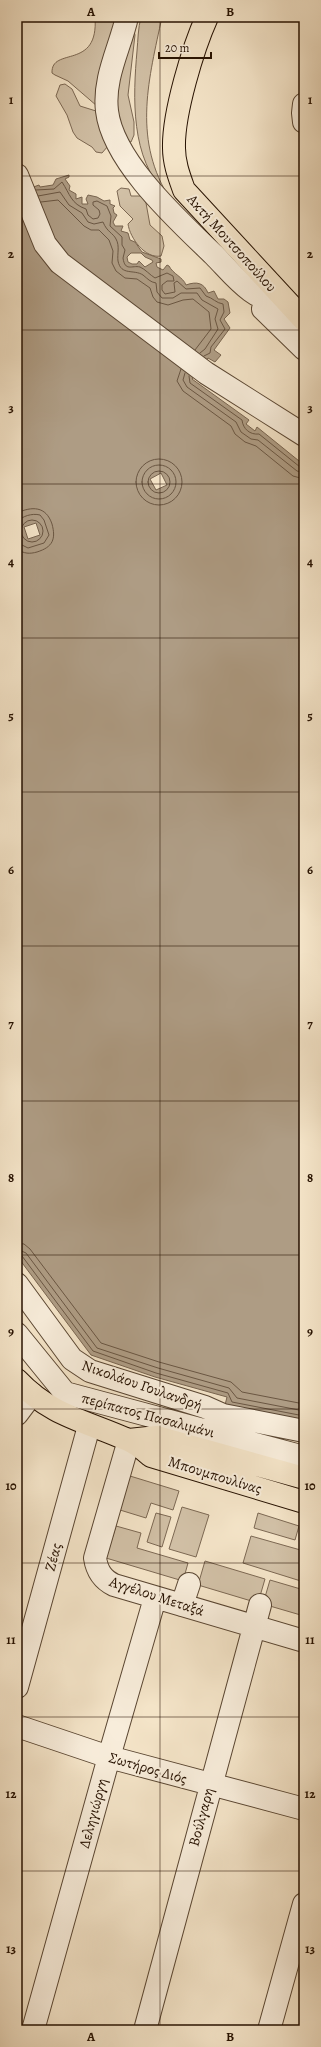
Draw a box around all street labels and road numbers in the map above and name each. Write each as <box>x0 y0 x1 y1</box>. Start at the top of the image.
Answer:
street label: Ακτή Μουτσοπούλου <box>182 189 281 296</box>
street label: Νικολάου Γουλανδρή <box>79 1355 205 1415</box>
street label: περίπατος Πασαλιμάνι <box>79 1388 217 1442</box>
street label: Μπουμπουλίνας <box>166 1451 264 1499</box>
street label: Ζέας <box>40 1541 66 1573</box>
street label: Αγγέλου Μεταξά <box>106 1571 207 1621</box>
street label: Σωτήρος Διός <box>107 1747 189 1789</box>
street label: Δεληγιώργη <box>74 1776 112 1850</box>
street label: Βούλγαρη <box>184 1785 218 1849</box>

